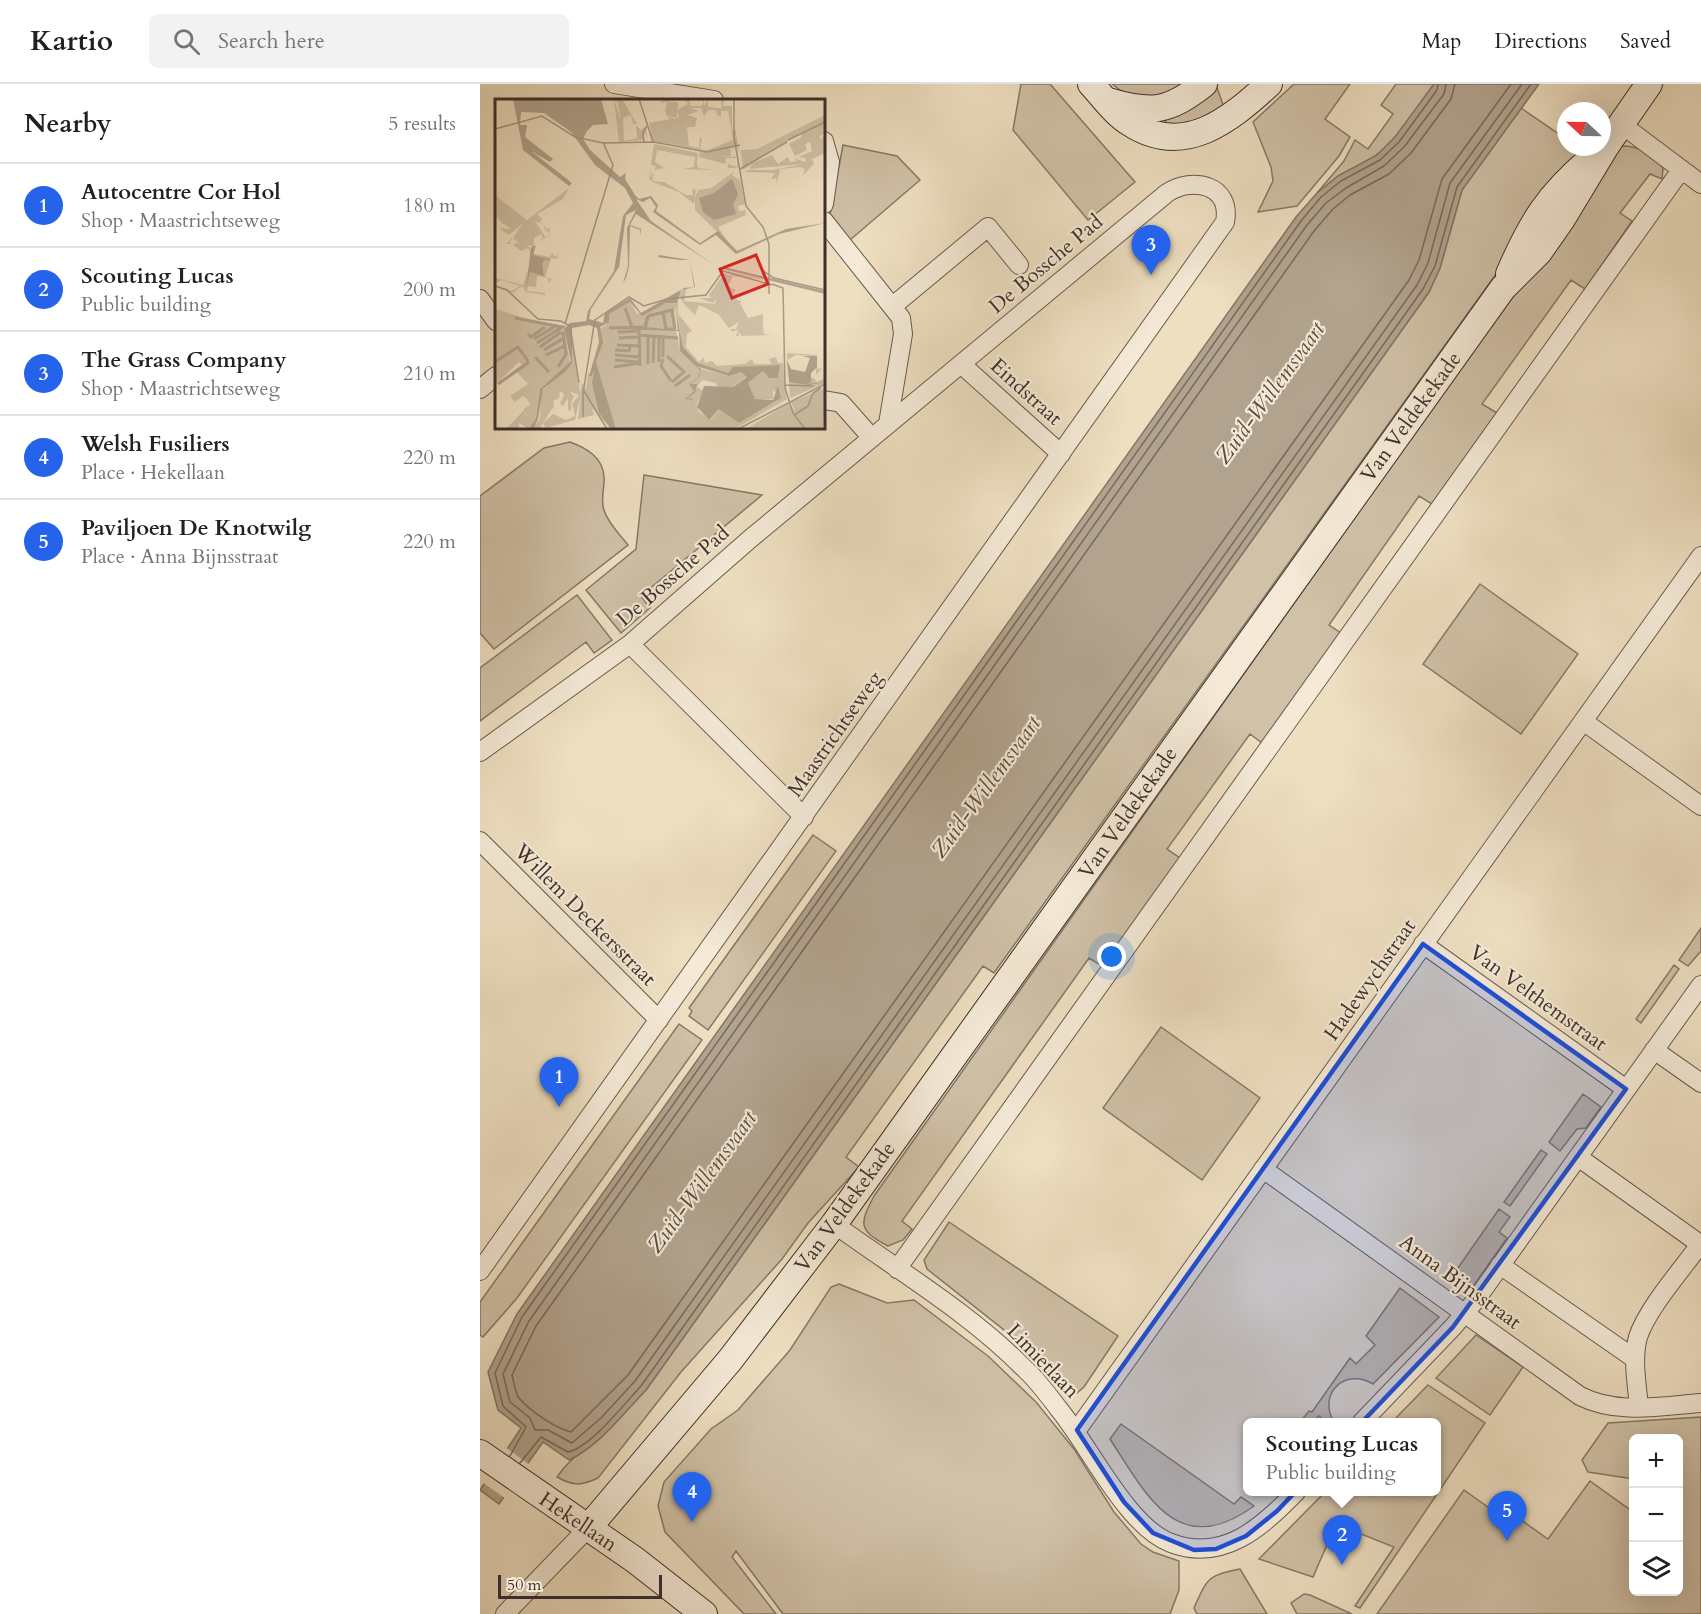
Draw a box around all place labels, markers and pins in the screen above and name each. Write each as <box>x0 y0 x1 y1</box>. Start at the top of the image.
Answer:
pin: 3 <box>1132 226 1170 275</box>
pin: 1 <box>540 1058 578 1107</box>
pin: 4 <box>672 1472 712 1522</box>
pin: 5 <box>1488 1492 1526 1541</box>
pin: 2 <box>1322 1516 1362 1565</box>

